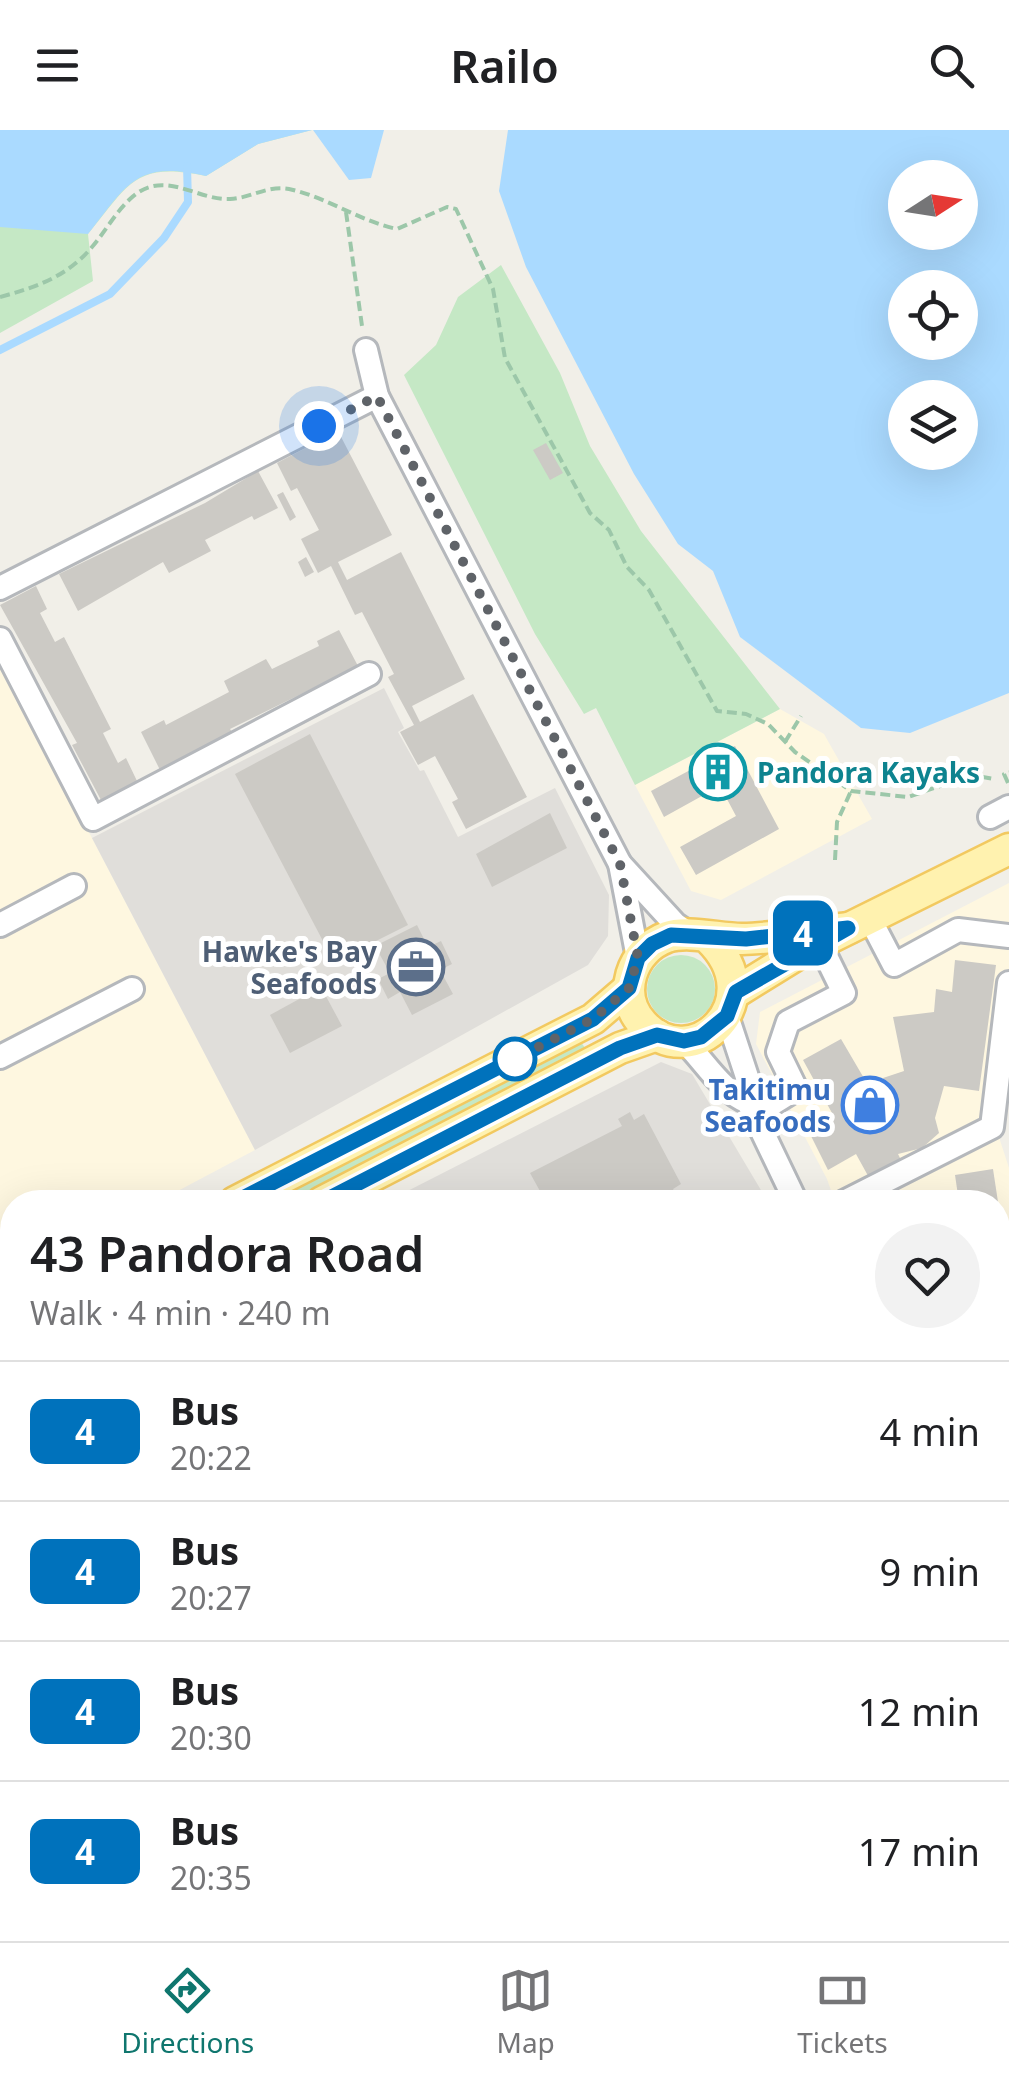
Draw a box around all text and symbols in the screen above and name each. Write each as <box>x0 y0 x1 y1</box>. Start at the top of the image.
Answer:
text: Railo <box>450 35 559 96</box>
icon: menu <box>30 38 85 93</box>
icon: search <box>924 38 979 93</box>
north arrow <box>888 160 978 250</box>
map controls <box>888 160 978 470</box>
button: locate <box>888 270 978 360</box>
button: layers <box>888 380 978 470</box>
your location <box>294 401 344 451</box>
building icon: Pandora Kayaks <box>688 742 748 802</box>
place label: Pandora Kayaks <box>757 753 980 791</box>
line badge: 4 <box>770 900 836 966</box>
text: 4 <box>793 910 813 957</box>
place label: Hawke's Bay Seafoods <box>202 932 377 1002</box>
office icon: Hawke's Bay Seafoods <box>386 937 446 997</box>
unlabelled marker <box>494 1038 536 1080</box>
place label: Takitimu Seafoods <box>704 1070 831 1140</box>
shop icon: Takitimu Seafoods <box>840 1075 900 1135</box>
text: 43 Pandora Road <box>30 1221 424 1286</box>
button: heart <box>875 1223 980 1328</box>
text: Walk · 4 min · 240 m <box>30 1291 331 1334</box>
text: Bus <box>170 1384 239 1436</box>
text: 4 min <box>880 1405 980 1457</box>
text: 4 <box>75 1408 95 1455</box>
text: 20:22 <box>170 1436 252 1479</box>
text: Bus <box>170 1524 239 1576</box>
text: 9 min <box>880 1545 980 1597</box>
text: 4 <box>75 1548 95 1595</box>
text: 20:27 <box>170 1576 252 1619</box>
text: Bus <box>170 1664 239 1716</box>
text: 12 min <box>858 1685 980 1737</box>
text: 4 <box>75 1688 95 1735</box>
text: 20:30 <box>170 1716 252 1759</box>
text: Bus <box>170 1804 239 1856</box>
text: 17 min <box>858 1825 980 1877</box>
text: 4 <box>75 1828 95 1875</box>
text: 20:35 <box>170 1856 252 1899</box>
tab: Directions <box>121 1963 254 2061</box>
tab: Map <box>497 1963 555 2061</box>
tab: Tickets <box>797 1963 888 2061</box>

